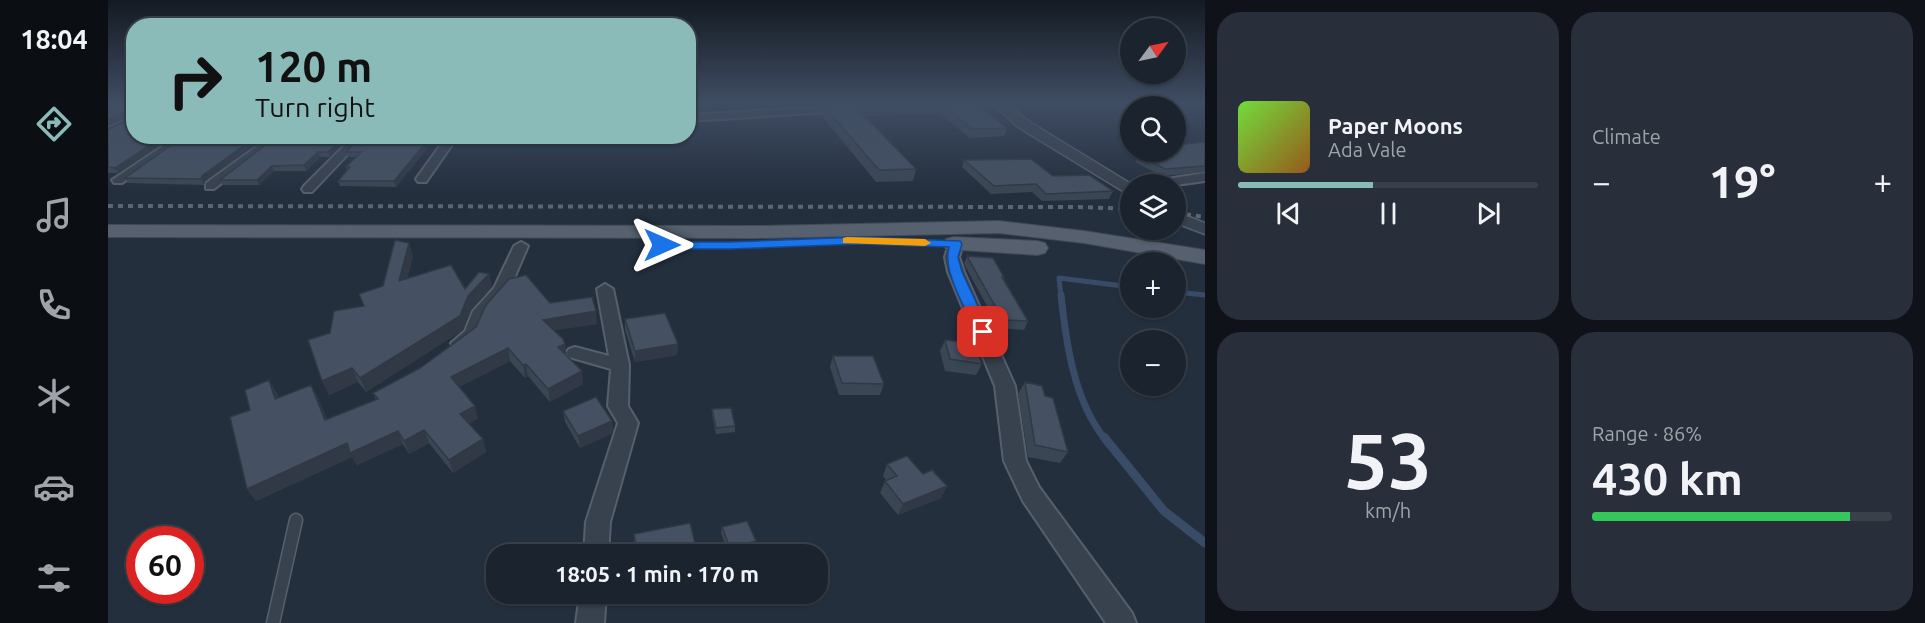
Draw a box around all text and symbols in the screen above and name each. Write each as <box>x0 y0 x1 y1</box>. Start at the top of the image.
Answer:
north arrow <box>1120 18 1186 84</box>
map controls <box>1120 18 1186 396</box>
text: 18:04 <box>20 24 88 54</box>
icon: right <box>156 42 234 120</box>
text: 120 m <box>255 43 372 90</box>
text: Turn right <box>255 92 375 122</box>
button: search <box>1120 96 1186 162</box>
icon: directions <box>33 103 75 145</box>
text: Paper Moons <box>1328 113 1463 138</box>
text: Climate <box>1592 125 1661 148</box>
text: Ada Vale <box>1328 138 1406 161</box>
text: 19° <box>1709 156 1775 207</box>
text: − <box>1592 163 1611 200</box>
text: + <box>1873 163 1892 200</box>
button: layers <box>1120 174 1186 240</box>
icon: music <box>33 194 75 236</box>
icon: previous <box>1272 197 1305 230</box>
icon: pause <box>1372 197 1405 230</box>
icon: next <box>1472 197 1505 230</box>
position arrow <box>630 213 694 277</box>
button: + <box>1120 252 1186 318</box>
icon: phone <box>33 284 75 326</box>
pin <box>957 306 1008 357</box>
icon: arrive <box>966 315 999 348</box>
button: − <box>1120 330 1186 396</box>
icon: climate <box>33 375 75 417</box>
text: 53 <box>1344 416 1432 504</box>
text: Range · 86% <box>1592 422 1702 445</box>
text: 430 km <box>1592 453 1743 504</box>
icon: car <box>33 466 75 508</box>
text: km/h <box>1365 499 1411 522</box>
speed limit sign: 60 <box>126 526 204 604</box>
icon: filters <box>33 557 75 599</box>
text: 18:05 · 1 min · 170 m <box>555 561 759 586</box>

